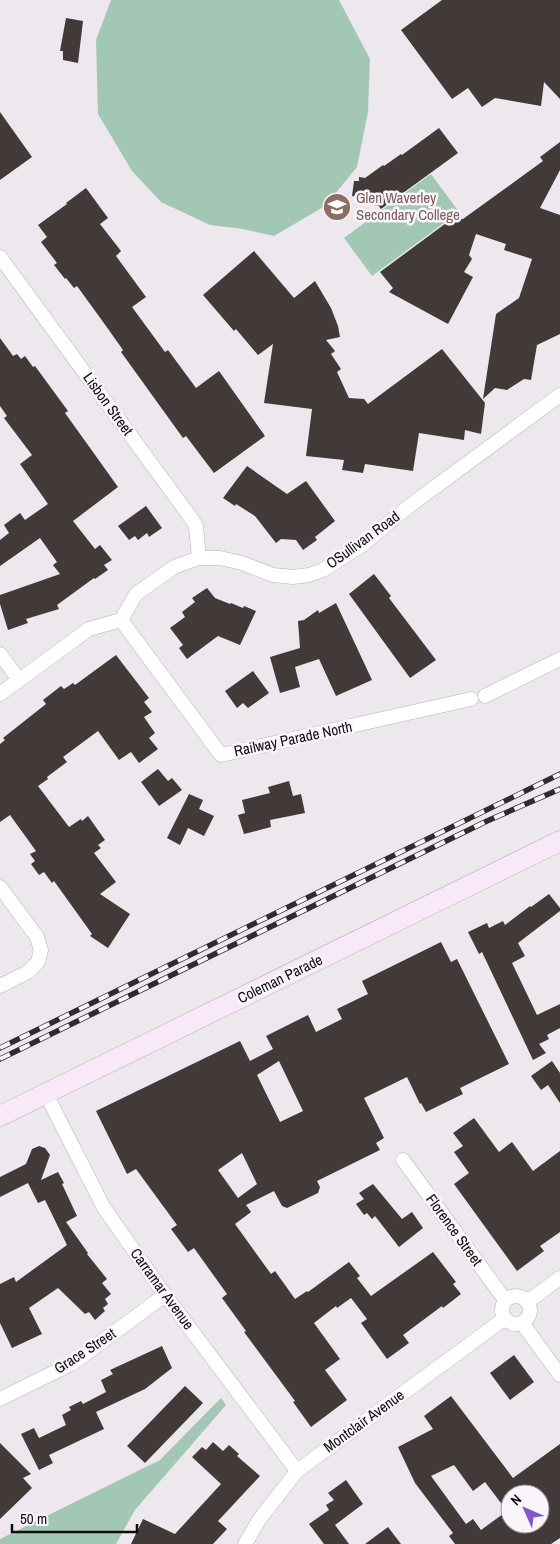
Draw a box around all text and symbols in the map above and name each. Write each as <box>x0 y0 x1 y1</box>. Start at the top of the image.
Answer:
place label: Glen Waverley Secondary College <box>356 187 460 225</box>
school or university icon: Glen Waverley Secondary College <box>322 192 352 222</box>
street label: Lisbon Street <box>78 368 139 440</box>
street label: OSullivan Road <box>322 506 404 573</box>
street label: Railway Parade North <box>232 716 354 761</box>
street label: Coleman Parade <box>234 949 326 1008</box>
street label: Florence Street <box>421 1190 488 1270</box>
street label: Carramar Avenue <box>126 1244 199 1334</box>
street label: Grace Street <box>50 1322 120 1378</box>
street label: Montclair Avenue <box>319 1384 408 1457</box>
north arrow <box>500 1484 550 1534</box>
text: N <box>507 1491 525 1509</box>
scale bar <box>12 1502 138 1534</box>
text: 50 m <box>20 1508 47 1529</box>

